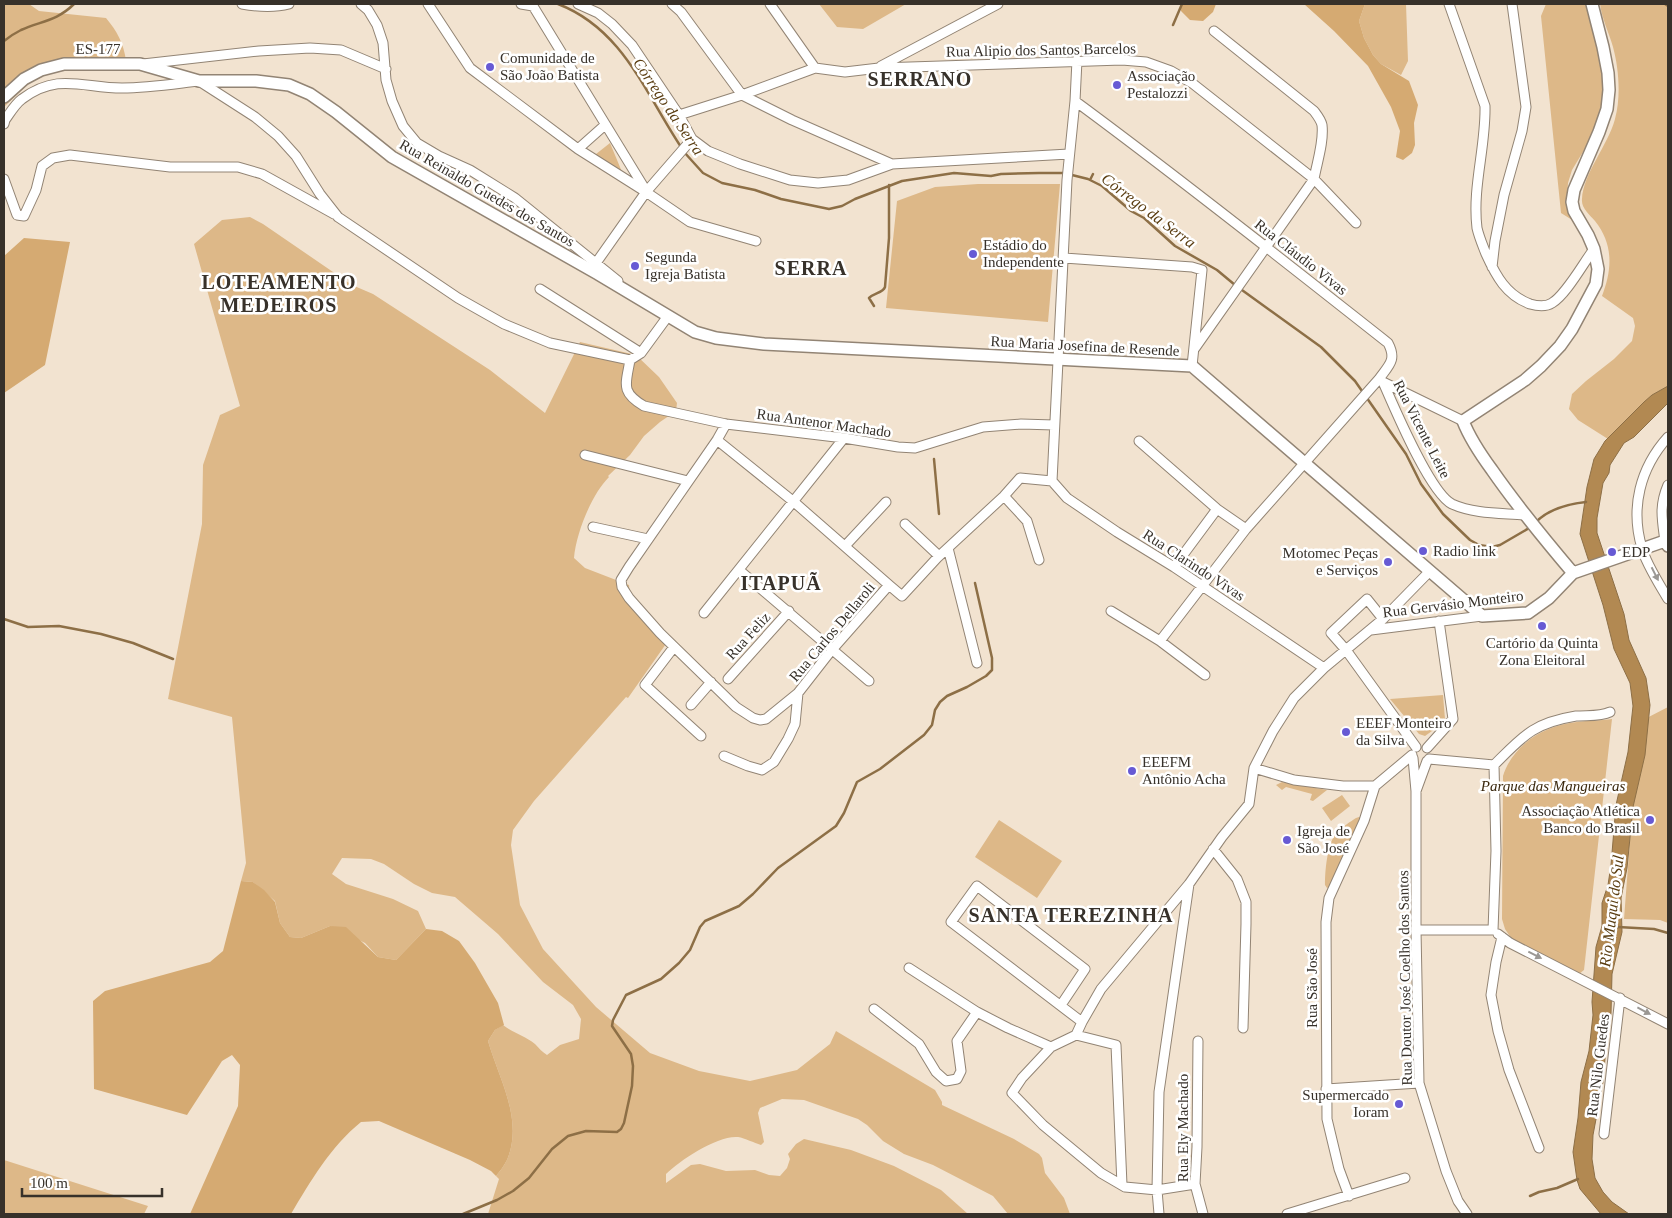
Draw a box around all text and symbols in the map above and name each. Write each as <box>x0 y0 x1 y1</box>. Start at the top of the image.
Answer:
street label: Rua Alipio dos Santos Barcelos <box>946 40 1136 60</box>
street label: ES-177 <box>76 41 121 57</box>
place label: Comunidade de São João Batista <box>500 50 599 83</box>
water label: Córrego da Serra <box>629 55 707 159</box>
marker: Comunidade de São João Batista <box>484 61 496 73</box>
district label: SERRANO <box>868 68 972 90</box>
place label: Associação Pestalozzi <box>1127 68 1195 101</box>
marker: Associação Pestalozzi <box>1111 79 1123 91</box>
street label: Rua Reinaldo Guedes dos Santos <box>397 136 577 250</box>
water label: Córrego da Serra <box>1098 170 1199 252</box>
street label: Rua Cláudio Vivas <box>1252 216 1351 298</box>
place label: Estádio do Independente <box>983 237 1064 270</box>
marker: Estádio do Independente <box>967 248 979 260</box>
place label: Segunda Igreja Batista <box>645 249 726 282</box>
district label: SERRA <box>775 257 847 279</box>
marker: Segunda Igreja Batista <box>629 260 641 272</box>
district label: LOTEAMENTO MEDEIROS <box>201 271 357 316</box>
street label: Rua Maria Josefina de Resende <box>990 333 1180 359</box>
street label: Rua Vicente Leite <box>1390 377 1454 481</box>
street label: Rua Antenor Machado <box>756 406 892 440</box>
street label: Rua Clarindo Vivas <box>1140 526 1248 604</box>
place label: Radio link <box>1433 543 1496 559</box>
place label: EDP <box>1622 544 1650 560</box>
place label: Motomec Peças e Serviços <box>1283 545 1378 578</box>
marker: Radio link <box>1417 545 1429 557</box>
marker: EDP <box>1606 546 1618 558</box>
marker: Motomec Peças e Serviços <box>1382 556 1394 568</box>
one-way arrow <box>1651 567 1659 582</box>
district label: ITAPUÃ <box>740 572 822 594</box>
street label: Rua Carlos Dellaroli <box>786 579 878 685</box>
street label: Rua Gervásio Monteiro <box>1382 587 1524 621</box>
street label: Rua Feliz <box>723 609 774 663</box>
marker: Cartório da Quinta Zona Eleitoral <box>1536 620 1548 632</box>
place label: Cartório da Quinta Zona Eleitoral <box>1486 635 1599 668</box>
place label: EEEF Monteiro da Silva <box>1356 715 1451 748</box>
marker: EEEF Monteiro da Silva <box>1340 726 1352 738</box>
place label: EEEFM Antônio Acha <box>1142 754 1226 787</box>
marker: EEEFM Antônio Acha <box>1126 765 1138 777</box>
park label: Parque das Mangueiras <box>1480 778 1625 794</box>
place label: Associação Atlética Banco do Brasil <box>1521 803 1640 836</box>
marker: Associação Atlética Banco do Brasil <box>1644 814 1656 826</box>
place label: Igreja de São José <box>1297 823 1350 856</box>
marker: Igreja de São José <box>1281 834 1293 846</box>
water label: Rio Muqui do Sul <box>1596 854 1628 969</box>
street label: Rua Doutor José Coelho dos Santos <box>1395 870 1415 1086</box>
district label: SANTA TEREZINHA <box>969 904 1173 926</box>
street label: Rua São José <box>1304 948 1320 1028</box>
one-way arrow <box>1527 951 1542 960</box>
one-way arrow <box>1637 1007 1651 1015</box>
street label: Rua Nilo Guedes <box>1584 1013 1612 1117</box>
street label: Rua Ely Machado <box>1175 1074 1191 1182</box>
place label: Supermercado Ioram <box>1302 1087 1389 1120</box>
marker: Supermercado Ioram <box>1393 1098 1405 1110</box>
scale bar <box>22 1166 162 1198</box>
text: 100 m <box>30 1175 68 1191</box>

